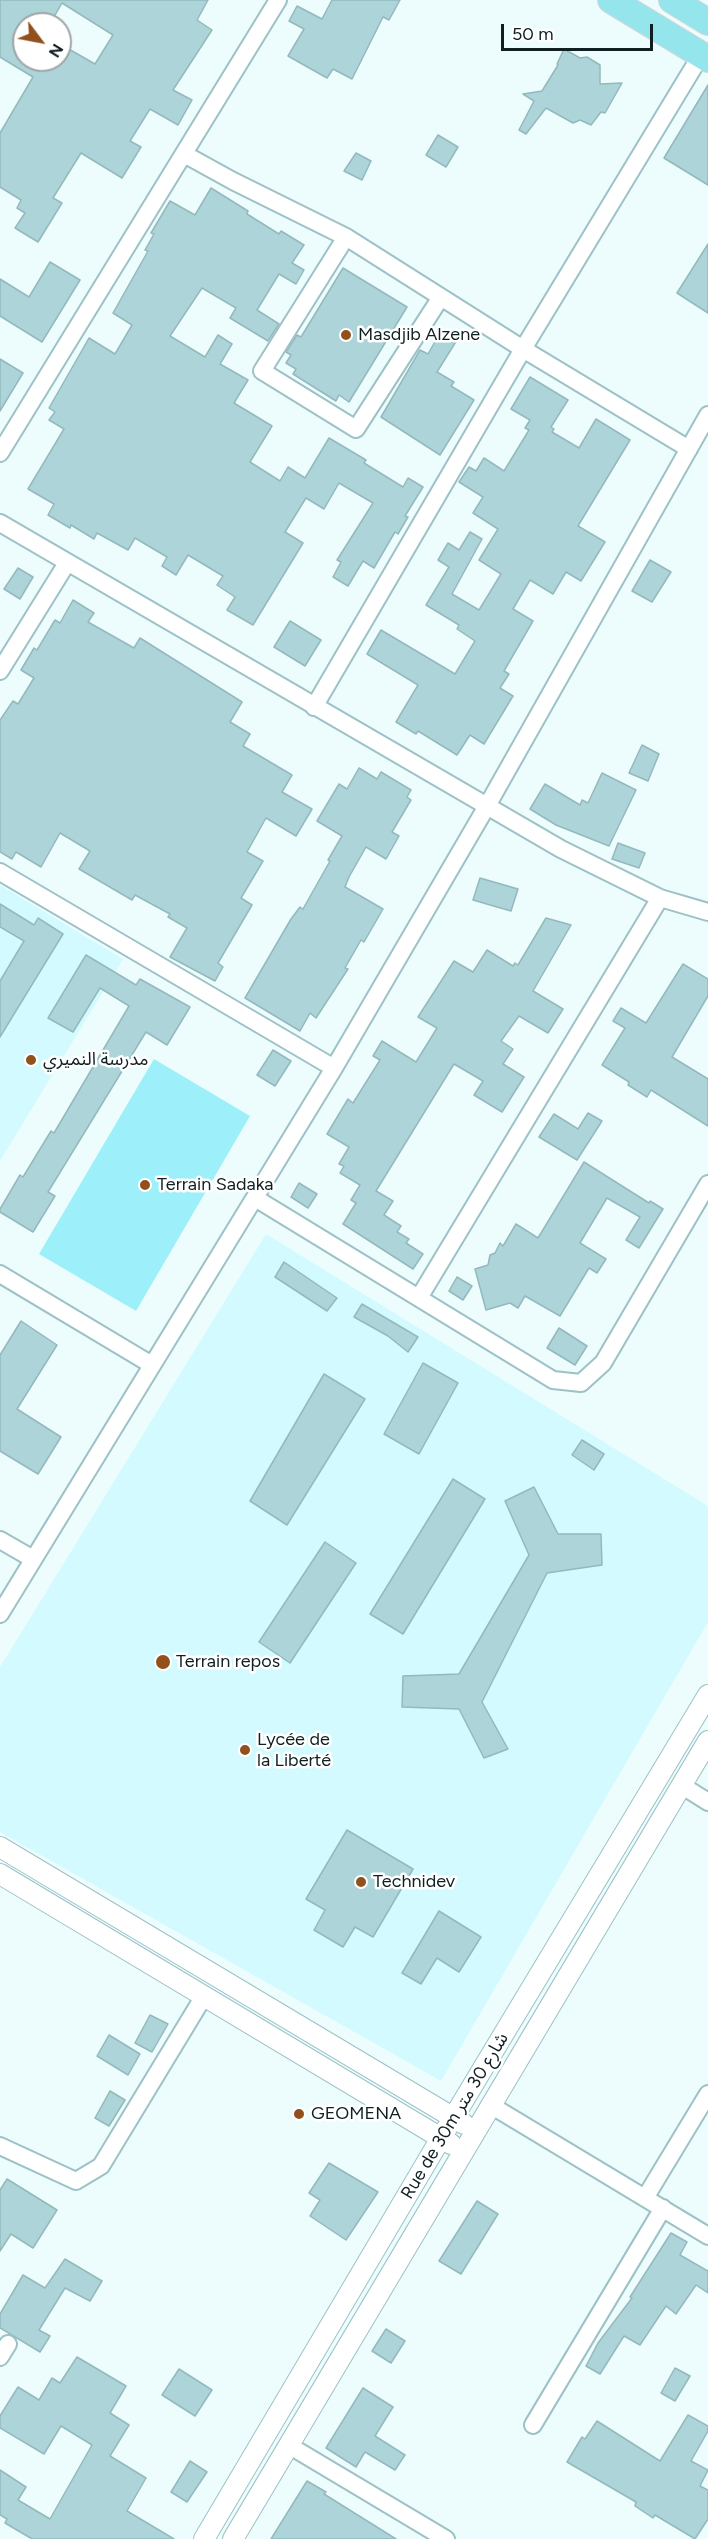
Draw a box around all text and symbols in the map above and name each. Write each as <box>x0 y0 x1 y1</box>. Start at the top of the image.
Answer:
north arrow <box>12 12 72 72</box>
scale bar <box>504 12 656 50</box>
text: 50 m <box>512 23 554 45</box>
text: N <box>45 40 67 61</box>
place label: Masdjib Alzene <box>358 324 480 346</box>
marker: Masdjib Alzene <box>339 328 353 342</box>
place label: مدرسة النميري <box>43 1049 148 1071</box>
marker: مدرسة النميري <box>24 1053 38 1067</box>
place label: Terrain Sadaka <box>157 1174 273 1196</box>
marker: Terrain Sadaka <box>138 1178 152 1192</box>
place label: Terrain repos <box>176 1651 280 1673</box>
marker: Terrain repos <box>154 1653 172 1671</box>
place label: Lycée de la Liberté <box>257 1729 331 1772</box>
marker: Lycée de la Liberté <box>238 1743 252 1757</box>
place label: Technidev <box>373 1871 455 1893</box>
marker: Technidev <box>354 1875 368 1889</box>
street label: Rue de 30m شارع 30 متر <box>397 2029 513 2203</box>
place label: GEOMENA <box>311 2103 401 2125</box>
marker: GEOMENA <box>292 2107 306 2121</box>

